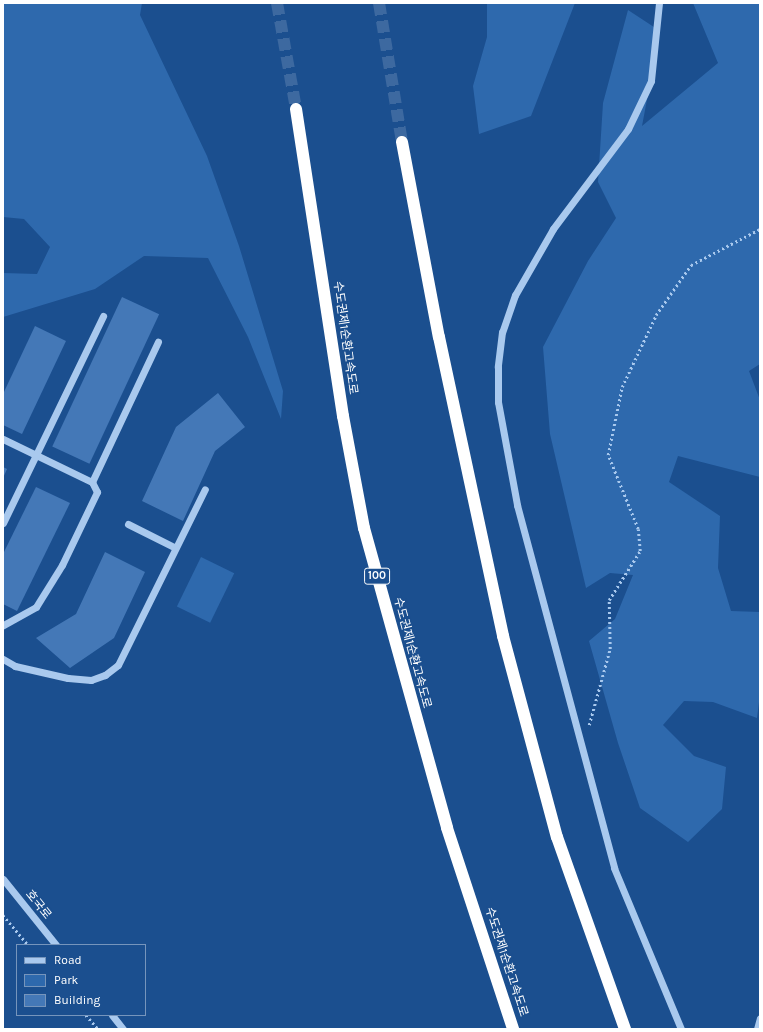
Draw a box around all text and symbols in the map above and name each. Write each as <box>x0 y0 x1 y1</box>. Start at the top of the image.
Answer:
street label: 수도권제1순환고속도로 <box>330 280 360 396</box>
road number: 100 <box>364 567 390 585</box>
street label: 수도권제1순환고속도로 <box>390 596 434 710</box>
street label: 호국로 <box>22 888 54 922</box>
street label: 수도권제1순환고속도로 <box>481 905 531 1019</box>
legend <box>16 944 146 1016</box>
text: Road <box>54 953 82 967</box>
text: Park <box>54 973 78 987</box>
text: Building <box>54 993 100 1007</box>

